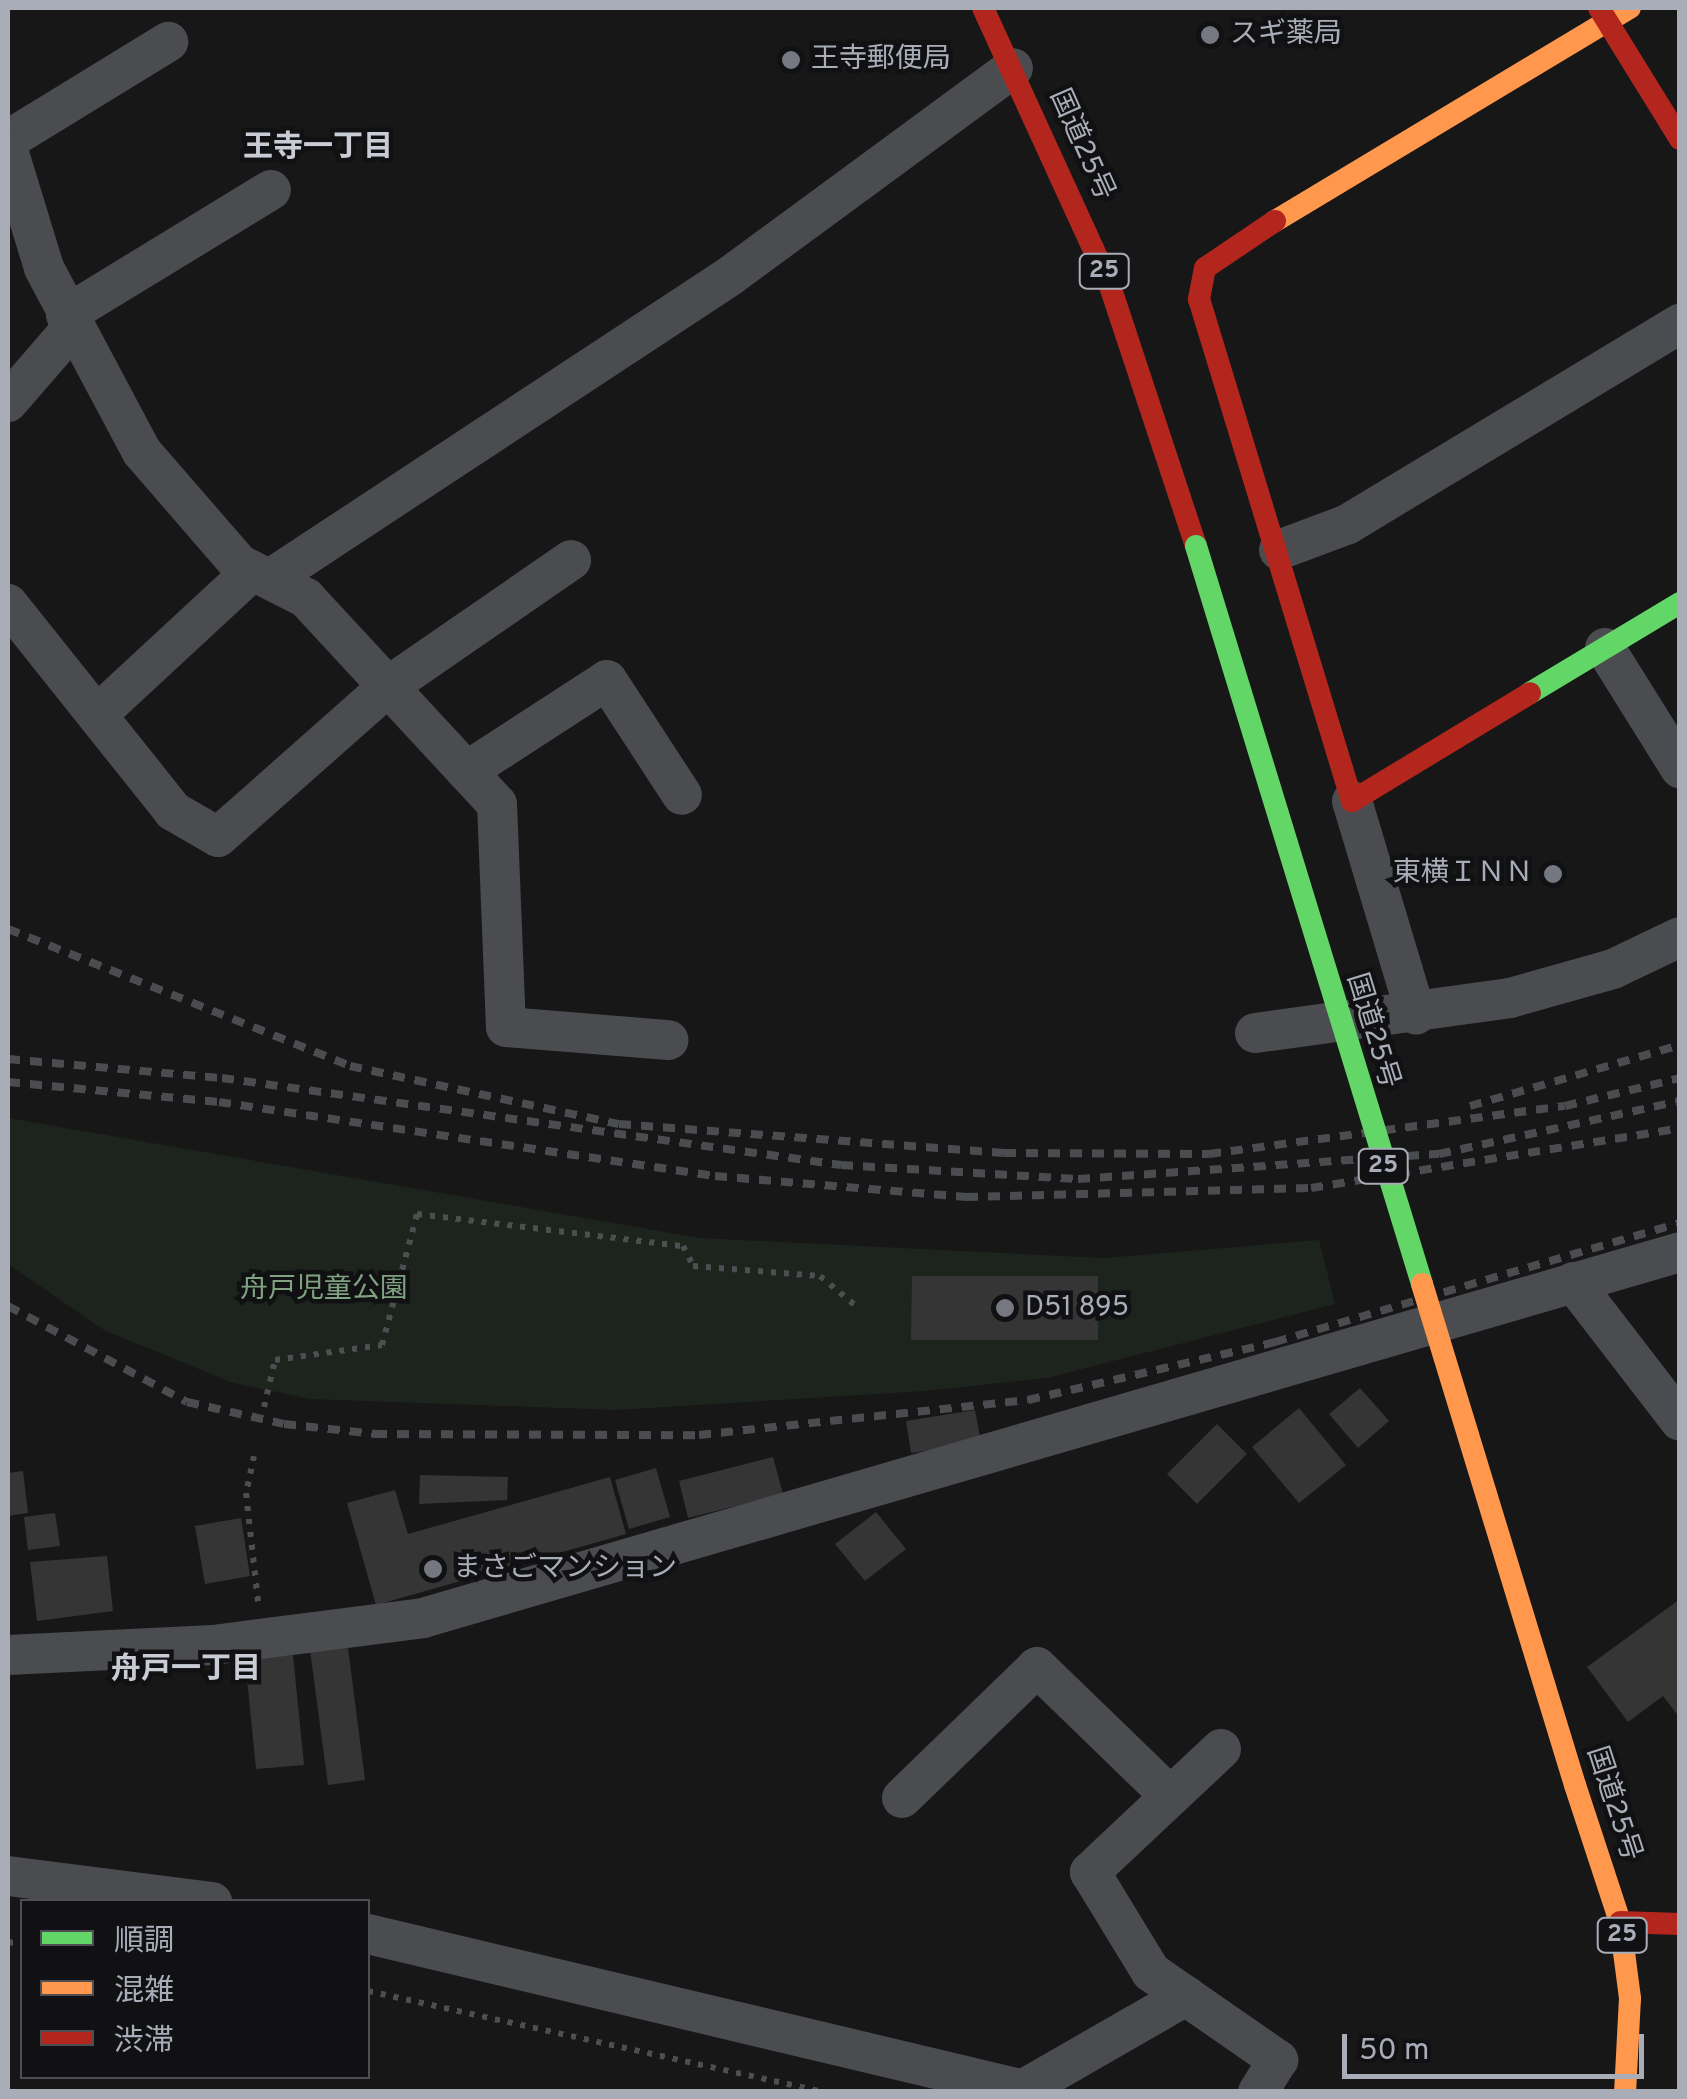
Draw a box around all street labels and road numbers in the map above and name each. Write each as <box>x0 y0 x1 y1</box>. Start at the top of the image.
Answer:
street label: 国道25号 <box>1042 84 1120 206</box>
road number: 25 <box>1076 251 1132 291</box>
street label: 国道25号 <box>1339 969 1405 1093</box>
road number: 25 <box>1356 1146 1410 1186</box>
street label: 国道25号 <box>1579 1742 1647 1866</box>
road number: 25 <box>1594 1915 1650 1955</box>

